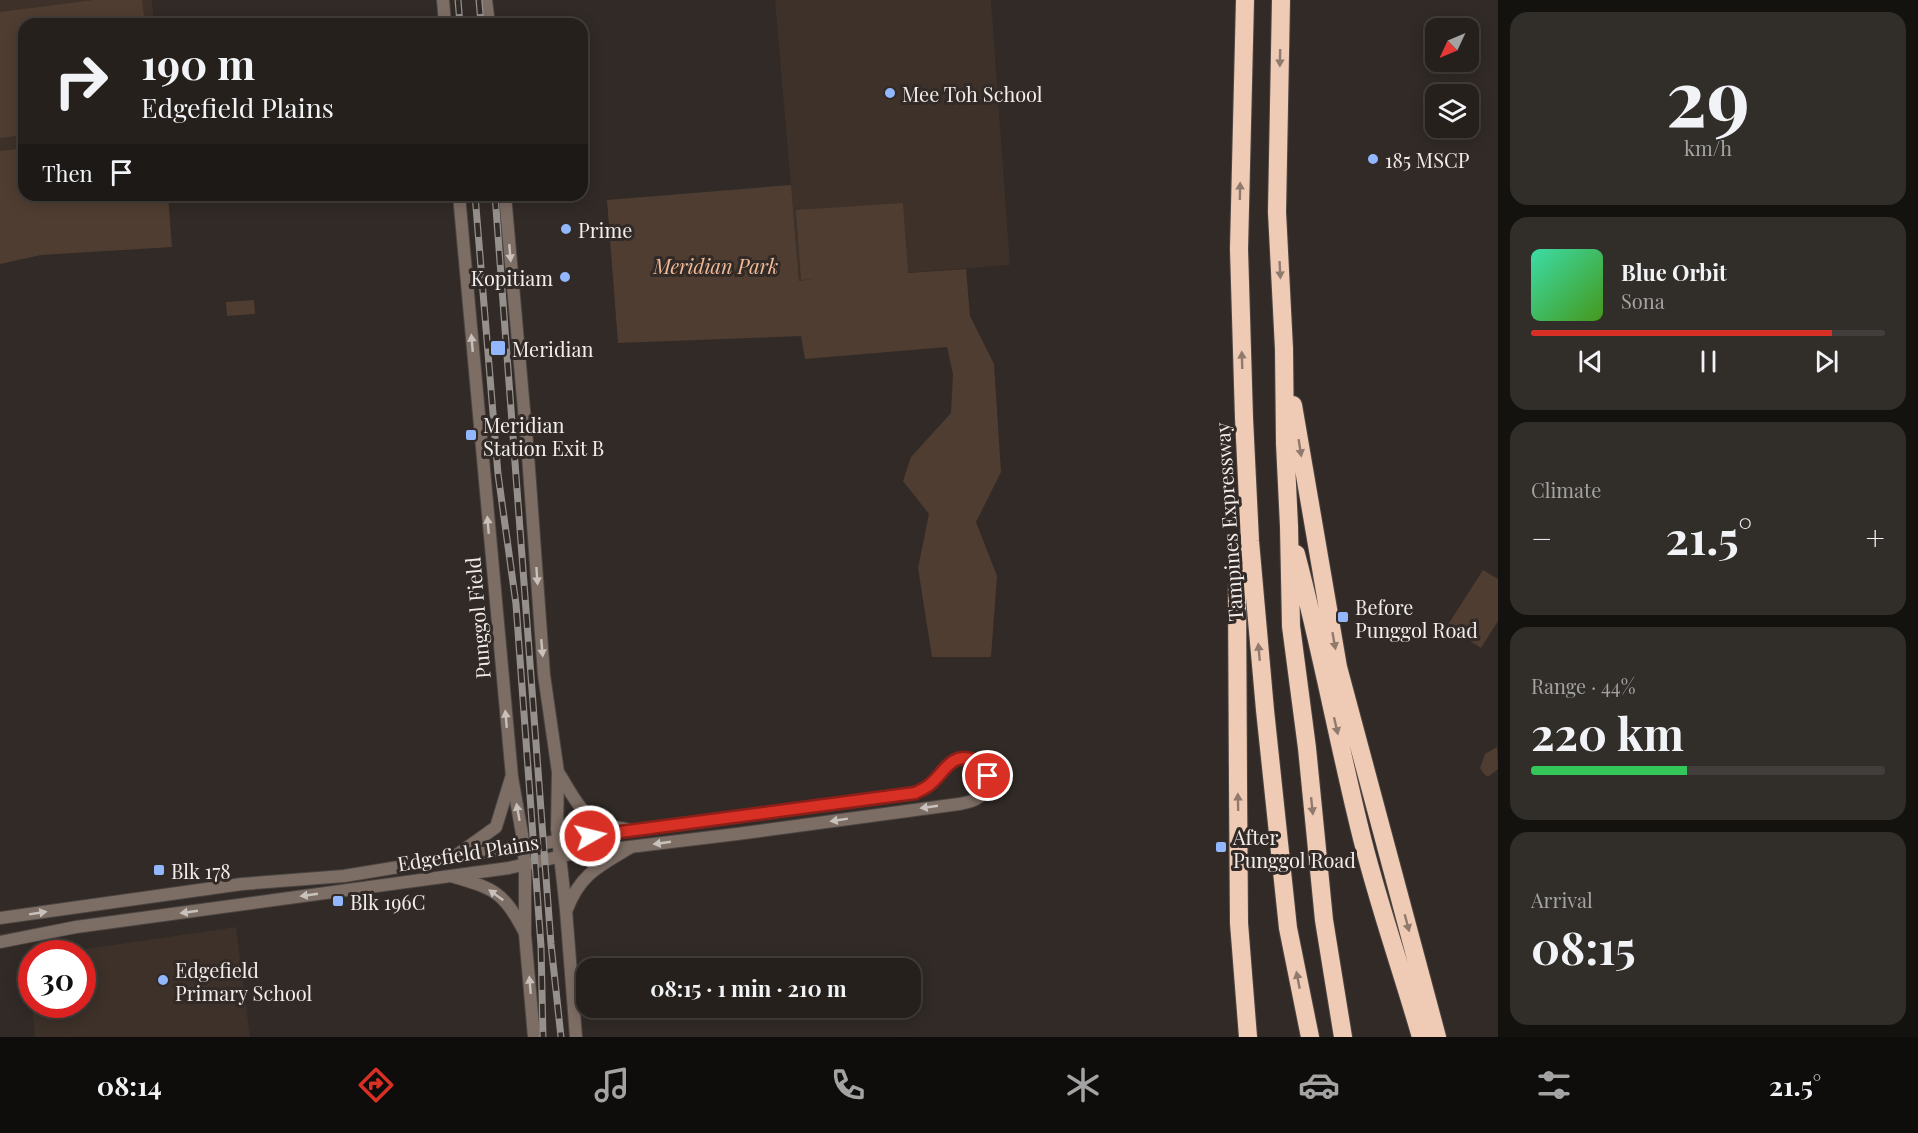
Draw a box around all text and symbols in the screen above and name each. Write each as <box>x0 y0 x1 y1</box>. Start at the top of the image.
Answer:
north arrow <box>1425 18 1479 72</box>
map controls <box>1425 18 1479 138</box>
text: 190 m <box>141 35 255 91</box>
icon: right <box>42 42 120 120</box>
text: 29 <box>1666 43 1750 147</box>
one-way arrow <box>1275 49 1285 68</box>
place label: Mee Toh School <box>902 80 1043 107</box>
button: layers <box>1425 84 1479 138</box>
marker: Mee Toh School <box>883 86 897 100</box>
text: Edgefield Plains <box>141 89 334 125</box>
text: km/h <box>1684 134 1732 161</box>
place label: 185 MSCP <box>1385 146 1470 173</box>
marker: 185 MSCP <box>1366 152 1380 166</box>
icon: arrive <box>105 156 138 189</box>
text: Then <box>42 158 93 188</box>
one-way arrow <box>1235 181 1245 200</box>
place label: Prime <box>578 216 632 243</box>
marker: Prime <box>559 222 573 236</box>
one-way arrow <box>505 244 515 263</box>
park label: Meridian Park <box>653 252 778 279</box>
text: Blue Orbit <box>1621 257 1727 287</box>
one-way arrow <box>1276 261 1285 280</box>
place label: Kopitiam <box>471 264 553 291</box>
marker: Kopitiam <box>558 270 572 284</box>
text: Sona <box>1621 287 1665 314</box>
one-way arrow <box>467 333 477 352</box>
place label: Meridian <box>512 335 593 362</box>
marker: Meridian <box>489 339 507 357</box>
icon: previous <box>1574 345 1607 378</box>
icon: pause <box>1692 345 1725 378</box>
icon: next <box>1810 345 1843 378</box>
one-way arrow <box>1237 350 1247 369</box>
place label: Meridian Station Exit B <box>483 411 604 461</box>
street label: Tampines Expressway <box>1208 422 1248 622</box>
marker: Meridian Station Exit B <box>464 428 478 442</box>
one-way arrow <box>1296 439 1305 458</box>
text: Climate <box>1531 476 1601 503</box>
text: 21.5° <box>1666 506 1752 566</box>
one-way arrow <box>483 515 493 534</box>
text: − <box>1531 515 1552 559</box>
text: + <box>1866 515 1885 559</box>
street label: Punggol Field <box>458 556 496 680</box>
one-way arrow <box>532 566 541 585</box>
place label: Before Punggol Road <box>1355 593 1478 643</box>
marker: Before Punggol Road <box>1336 610 1350 624</box>
one-way arrow <box>1330 631 1339 650</box>
one-way arrow <box>537 639 547 658</box>
one-way arrow <box>1254 642 1264 661</box>
text: Range · 44% <box>1531 672 1636 699</box>
text: 220 km <box>1531 702 1684 762</box>
one-way arrow <box>501 709 511 728</box>
one-way arrow <box>1331 717 1341 736</box>
pin <box>962 750 1013 801</box>
icon: arrive <box>971 759 1004 792</box>
one-way arrow <box>1233 792 1243 811</box>
one-way arrow <box>1307 796 1317 815</box>
one-way arrow <box>513 802 522 821</box>
one-way arrow <box>920 803 939 812</box>
position arrow <box>558 804 622 868</box>
one-way arrow <box>829 816 848 825</box>
place label: After Punggol Road <box>1232 823 1356 873</box>
street label: Edgefield Plains <box>395 827 541 877</box>
one-way arrow <box>653 838 672 847</box>
marker: After Punggol Road <box>1214 840 1228 854</box>
place label: Blk 178 <box>171 857 231 884</box>
marker: Blk 178 <box>152 863 166 877</box>
text: Arrival <box>1531 886 1593 913</box>
place label: Blk 196C <box>350 888 425 915</box>
one-way arrow <box>489 889 505 901</box>
one-way arrow <box>300 891 319 900</box>
marker: Blk 196C <box>331 894 345 908</box>
one-way arrow <box>179 907 198 916</box>
one-way arrow <box>28 908 47 917</box>
one-way arrow <box>1402 914 1412 932</box>
text: 08:15 <box>1531 916 1636 976</box>
speed limit sign: 30 <box>18 940 96 1018</box>
place label: Edgefield Primary School <box>175 956 313 1006</box>
one-way arrow <box>1293 970 1302 989</box>
marker: Edgefield Primary School <box>156 973 170 987</box>
text: 08:15 · 1 min · 210 m <box>650 973 847 1003</box>
one-way arrow <box>525 976 534 995</box>
icon: directions <box>355 1064 397 1106</box>
icon: music <box>591 1064 633 1106</box>
icon: phone <box>827 1064 869 1106</box>
icon: climate <box>1062 1064 1104 1106</box>
icon: car <box>1298 1064 1340 1106</box>
icon: filters <box>1533 1064 1575 1106</box>
text: 08:14 <box>97 1067 162 1103</box>
text: 21.5° <box>1769 1067 1821 1103</box>

